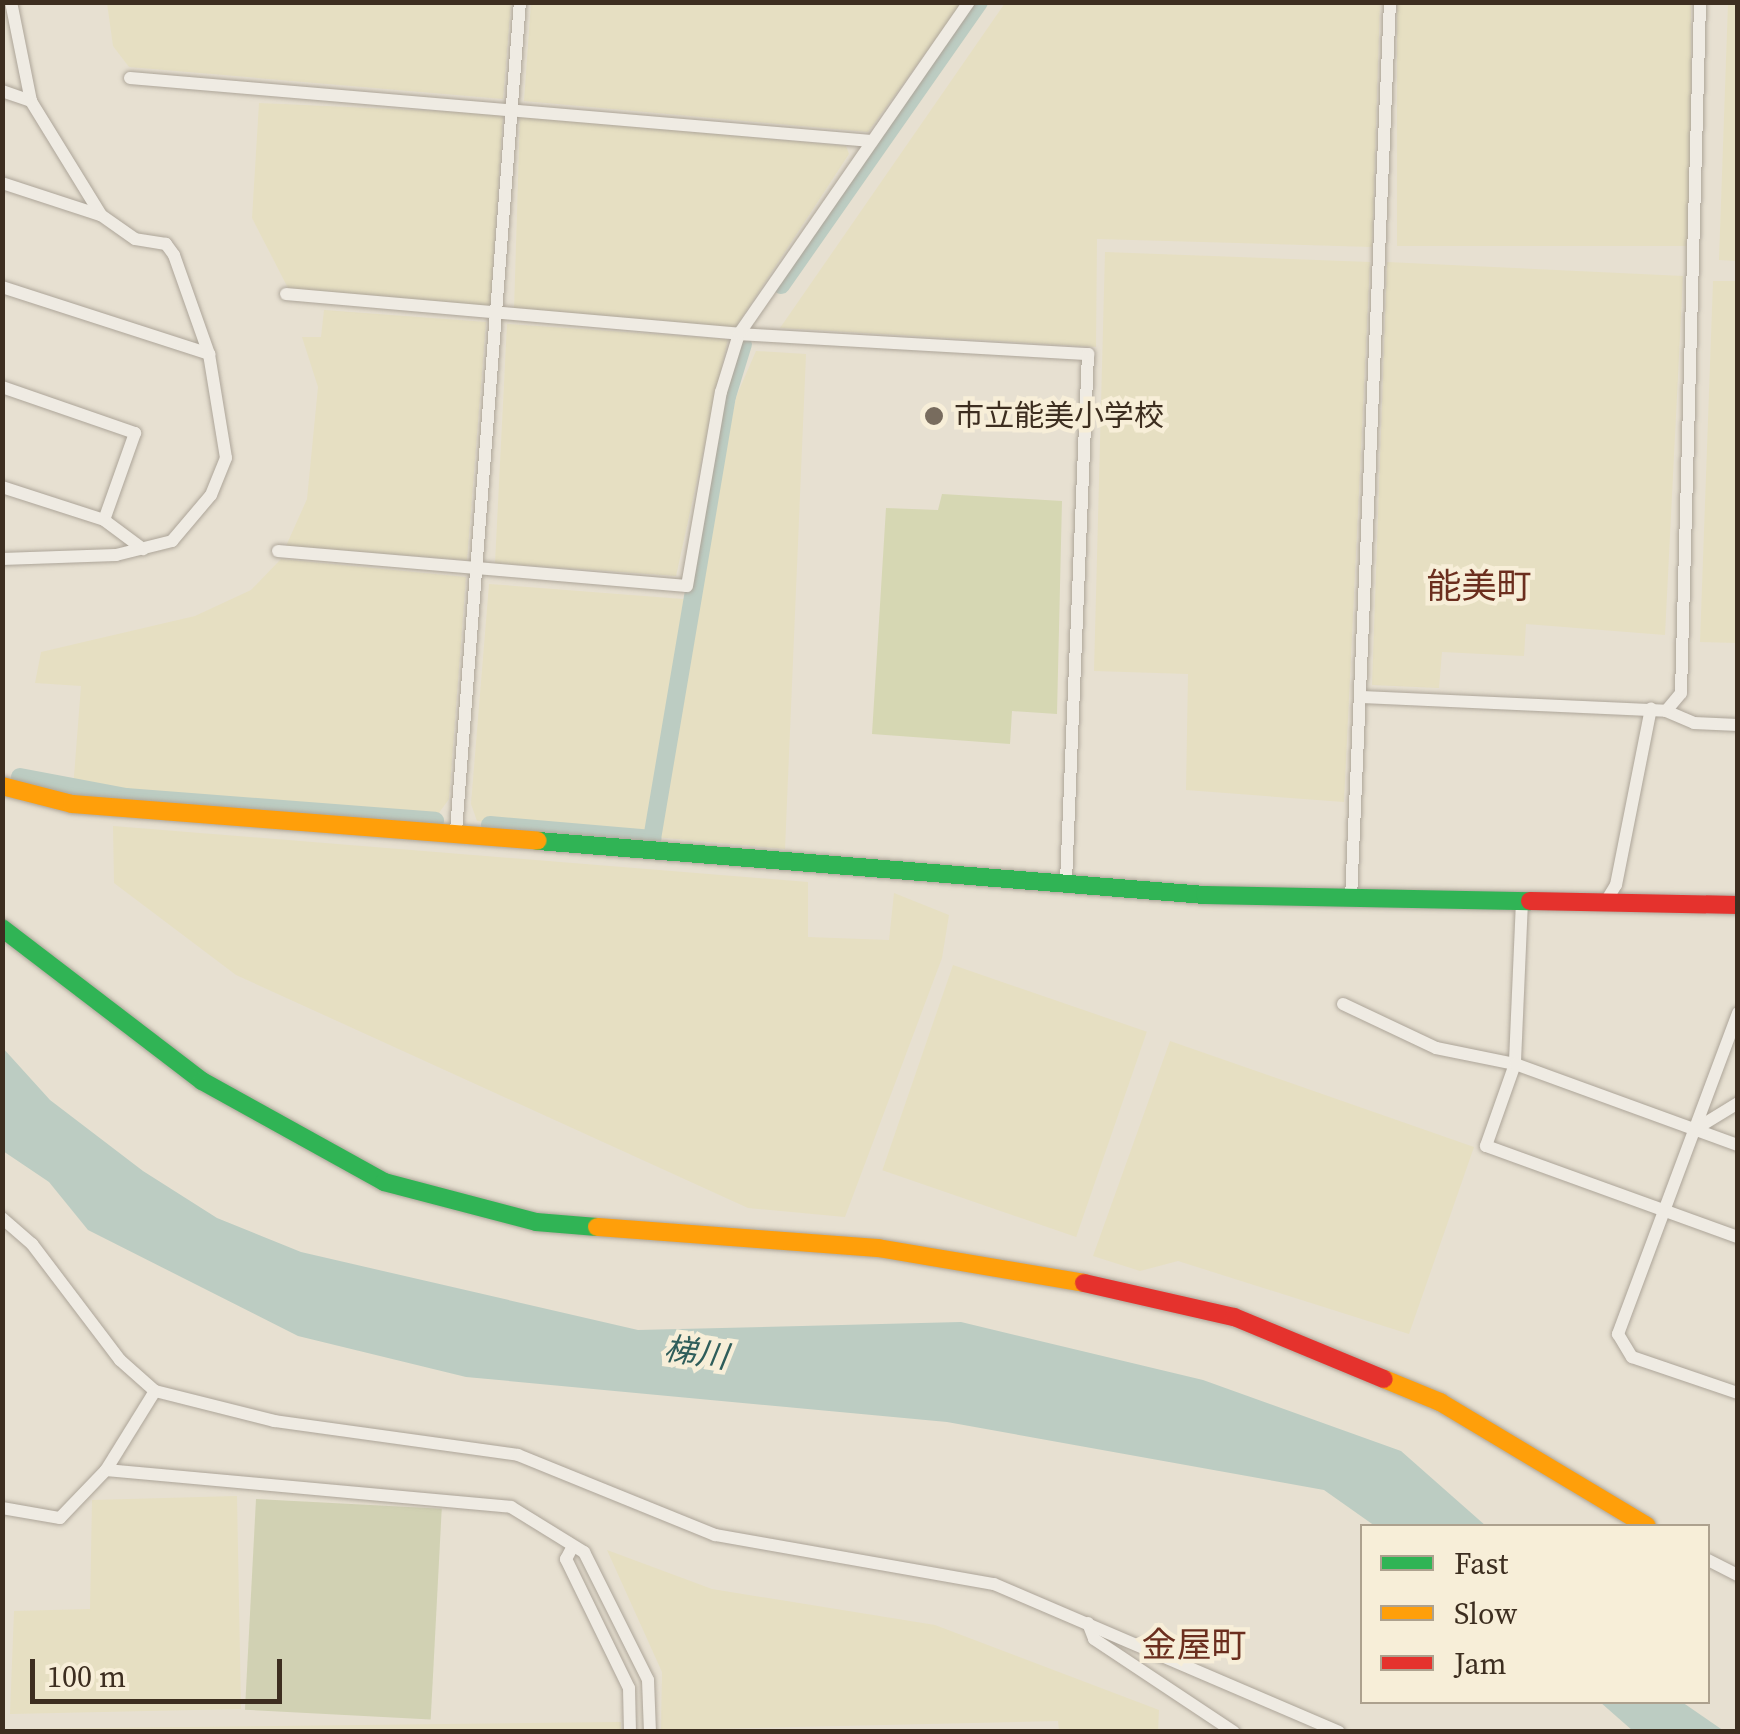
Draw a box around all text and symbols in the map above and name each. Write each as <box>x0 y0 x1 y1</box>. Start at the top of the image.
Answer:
place label: 市立能美小学校 <box>954 398 1164 434</box>
marker: 市立能美小学校 <box>923 405 945 427</box>
district label: 能美町 <box>1427 565 1531 607</box>
water label: 梯川 <box>662 1330 730 1376</box>
legend <box>1360 1524 1710 1704</box>
text: Fast <box>1454 1543 1508 1584</box>
text: Slow <box>1454 1593 1517 1634</box>
district label: 金屋町 <box>1142 1624 1246 1666</box>
scale bar <box>35 1639 288 1701</box>
text: Jam <box>1454 1643 1507 1684</box>
text: 100 m <box>47 1656 126 1697</box>

